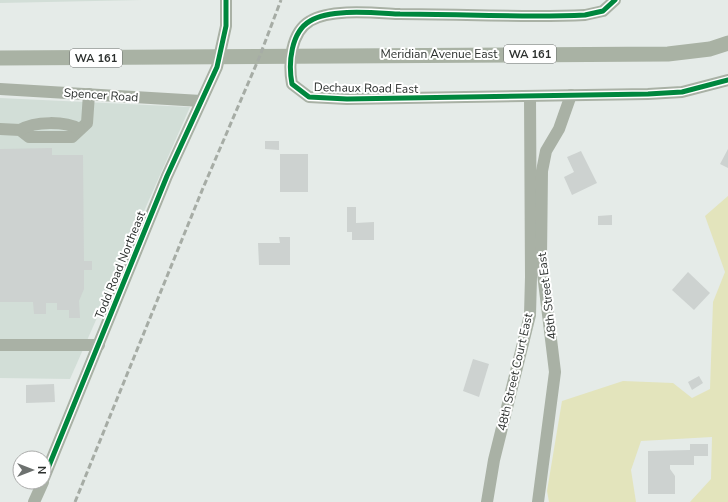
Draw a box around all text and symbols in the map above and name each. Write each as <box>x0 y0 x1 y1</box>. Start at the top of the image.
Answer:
road number: WA 161 <box>504 45 556 63</box>
street label: Meridian Avenue East <box>381 46 498 62</box>
road number: WA 161 <box>70 49 122 67</box>
street label: Dechaux Road East <box>314 79 419 97</box>
street label: Spencer Road <box>63 84 139 106</box>
street label: Todd Road Northeast <box>91 208 149 321</box>
street label: 48th Street East <box>534 251 560 340</box>
street label: 48th Street Court East <box>494 311 537 432</box>
north arrow <box>12 450 52 490</box>
text: N <box>34 466 49 474</box>

